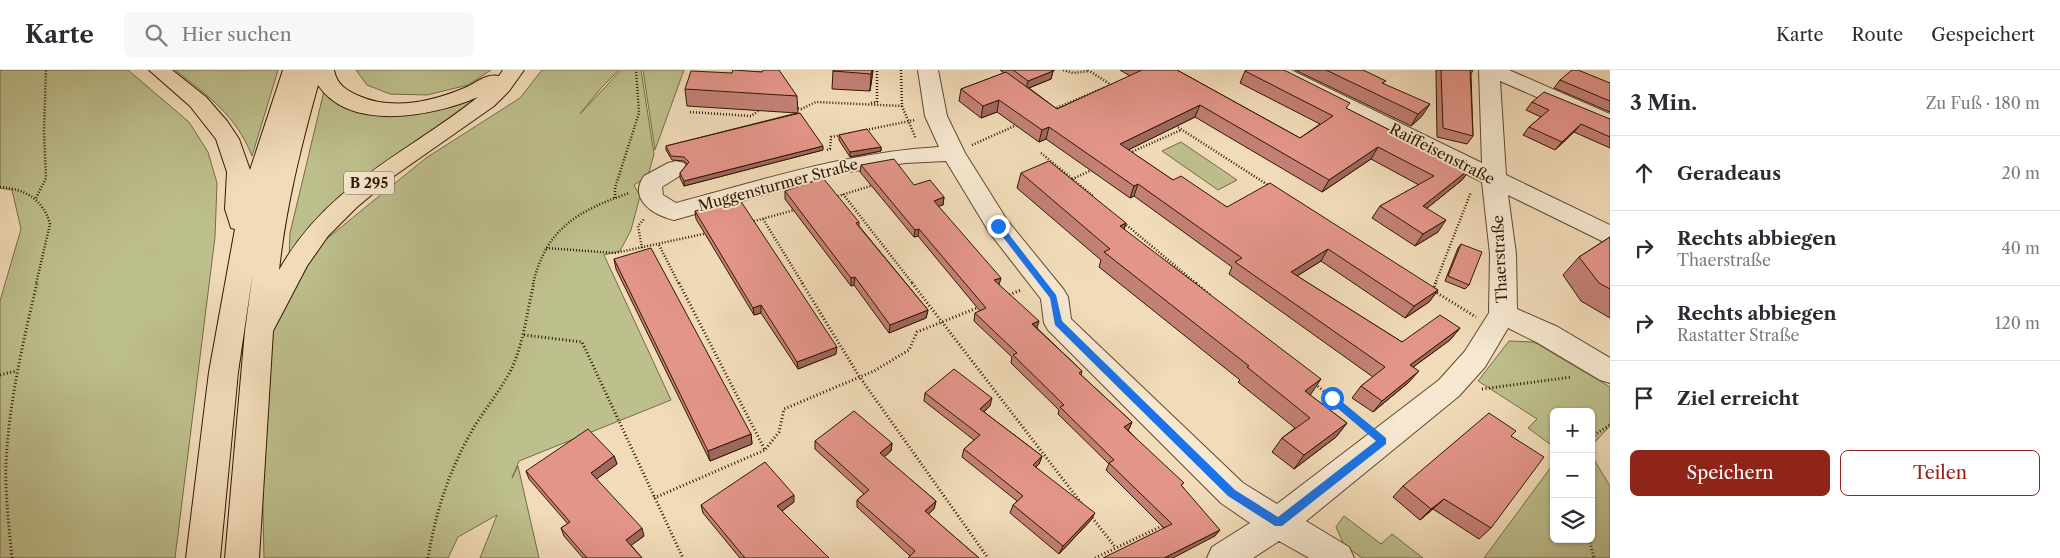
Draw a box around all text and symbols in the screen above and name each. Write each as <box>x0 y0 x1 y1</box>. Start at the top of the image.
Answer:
search box <box>124 12 474 57</box>
text: Karte <box>25 20 94 49</box>
icon: search <box>142 21 170 49</box>
text: Hier suchen <box>182 23 292 46</box>
text: Karte <box>1776 24 1824 46</box>
text: Route <box>1852 24 1903 46</box>
text: Gespeichert <box>1931 24 2035 46</box>
text: 3 Min. <box>1630 90 1697 115</box>
text: Zu Fuß · 180 m <box>1926 93 2040 113</box>
street label: Raiffeisenstraße <box>1386 119 1498 188</box>
street label: Muggensturmer Straße <box>696 154 860 215</box>
icon: ahead <box>1630 159 1658 187</box>
text: Geradeaus <box>1677 162 1781 185</box>
text: 20 m <box>2001 163 2040 183</box>
road number: B 295 <box>344 172 394 195</box>
route end <box>987 215 1010 238</box>
street label: Thaerstraße <box>1488 215 1511 303</box>
text: Rechts abbiegen <box>1677 227 1837 250</box>
icon: right <box>1630 234 1658 262</box>
text: 40 m <box>2001 238 2040 258</box>
text: Thaerstraße <box>1677 250 1771 270</box>
text: Rechts abbiegen <box>1677 302 1837 325</box>
icon: right <box>1630 309 1658 337</box>
text: 120 m <box>1995 313 2040 333</box>
text: Rastatter Straße <box>1677 325 1800 345</box>
icon: arrive <box>1630 384 1658 412</box>
route start <box>1321 387 1344 410</box>
text: Ziel erreicht <box>1677 387 1799 410</box>
map controls <box>1550 408 1595 543</box>
button: + <box>1550 408 1595 453</box>
button: Speichern <box>1630 450 1830 496</box>
button: Teilen <box>1840 450 2040 496</box>
button: − <box>1550 453 1595 498</box>
button: layers <box>1550 498 1595 543</box>

